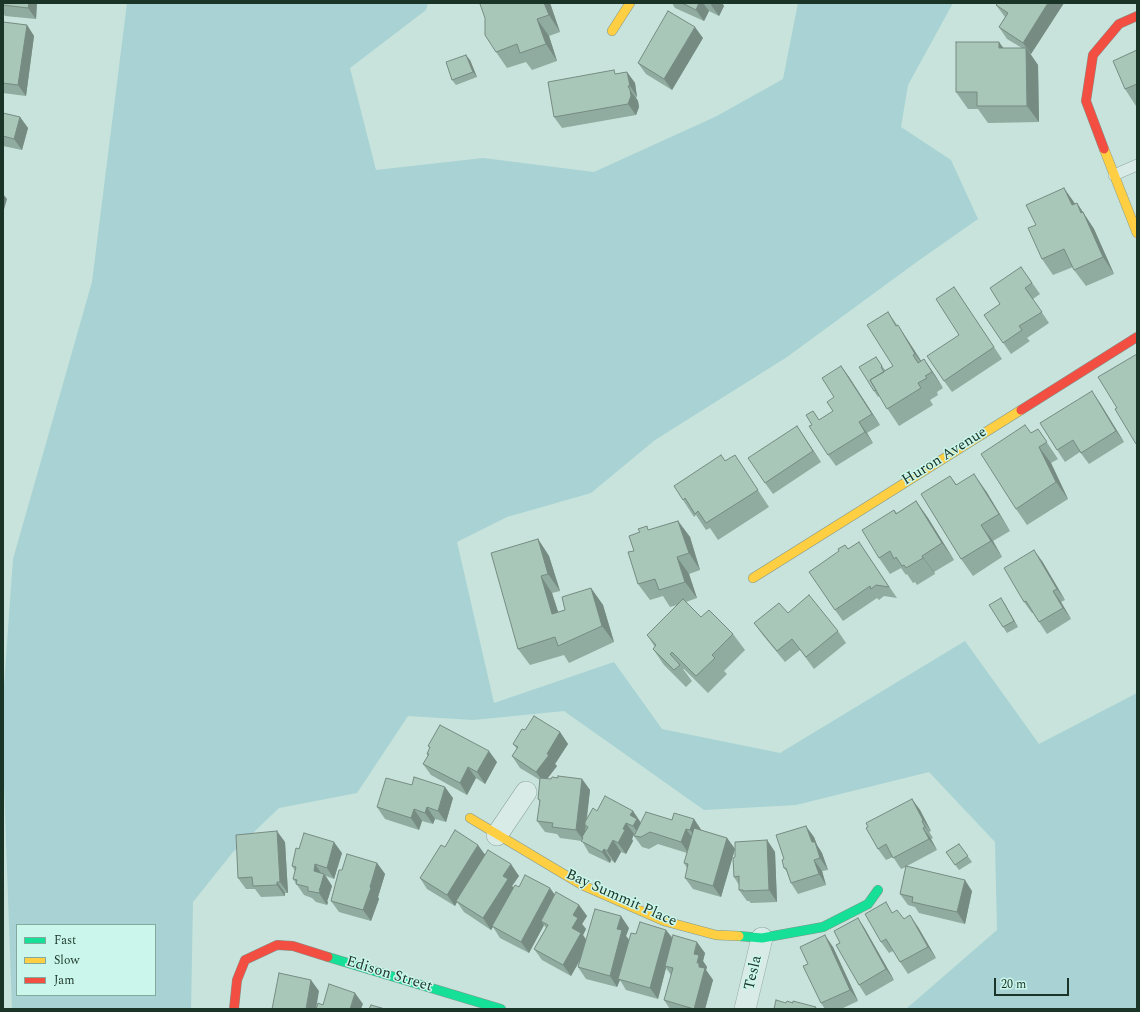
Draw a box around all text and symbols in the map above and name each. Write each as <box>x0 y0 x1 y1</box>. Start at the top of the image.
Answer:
street label: Huron Avenue <box>899 424 991 490</box>
street label: Bay Summit Place <box>563 866 679 932</box>
legend <box>16 924 156 996</box>
text: Fast <box>54 931 76 950</box>
text: Slow <box>54 951 79 970</box>
street label: Edison Street <box>344 953 434 997</box>
street label: Tesla <box>741 954 767 992</box>
scale bar <box>996 970 1071 996</box>
text: Jam <box>54 971 75 990</box>
text: 20 m <box>1001 975 1026 994</box>

